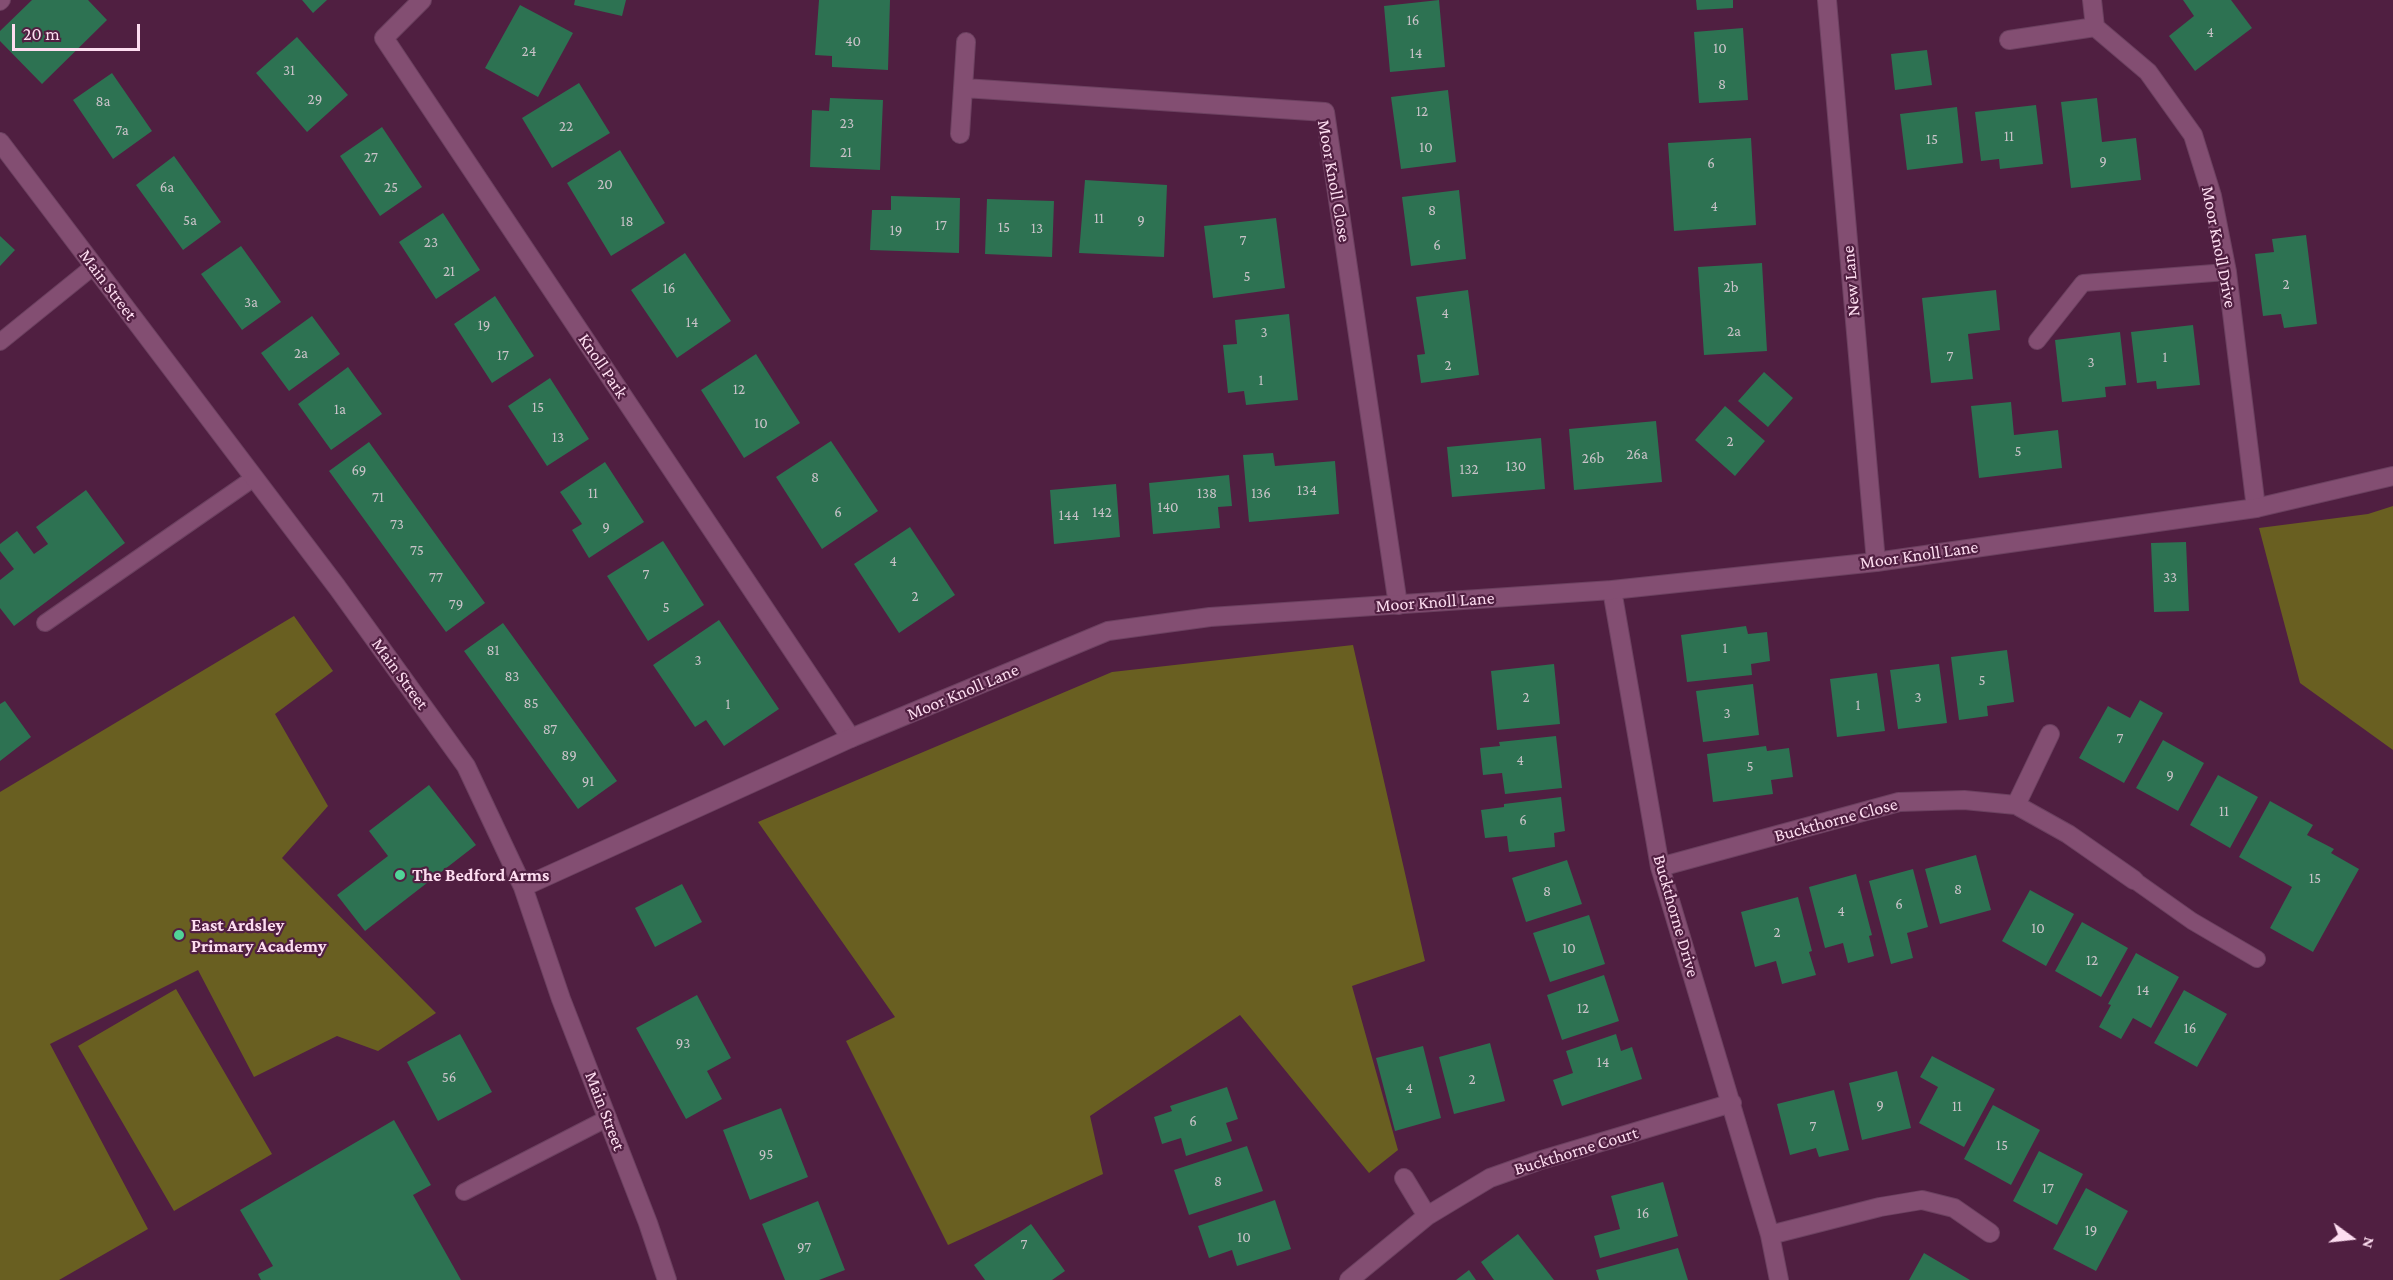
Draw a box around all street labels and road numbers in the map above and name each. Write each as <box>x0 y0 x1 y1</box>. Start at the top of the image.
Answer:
street label: Moor Knoll Close <box>1313 118 1355 244</box>
street label: Moor Knoll Drive <box>2197 184 2241 310</box>
street label: Main Street <box>74 245 142 325</box>
street label: New Lane <box>1837 245 1865 317</box>
street label: Knoll Park <box>573 329 633 403</box>
street label: Moor Knoll Lane <box>1858 536 1980 574</box>
street label: Moor Knoll Lane <box>1375 587 1495 617</box>
street label: Main Street <box>367 634 433 714</box>
street label: Moor Knoll Lane <box>904 659 1022 725</box>
street label: Buckthorne Close <box>1772 793 1900 847</box>
street label: Buckthorne Drive <box>1648 852 1704 980</box>
street label: Main Street <box>580 1068 630 1154</box>
street label: Buckthorne Court <box>1511 1122 1641 1180</box>

